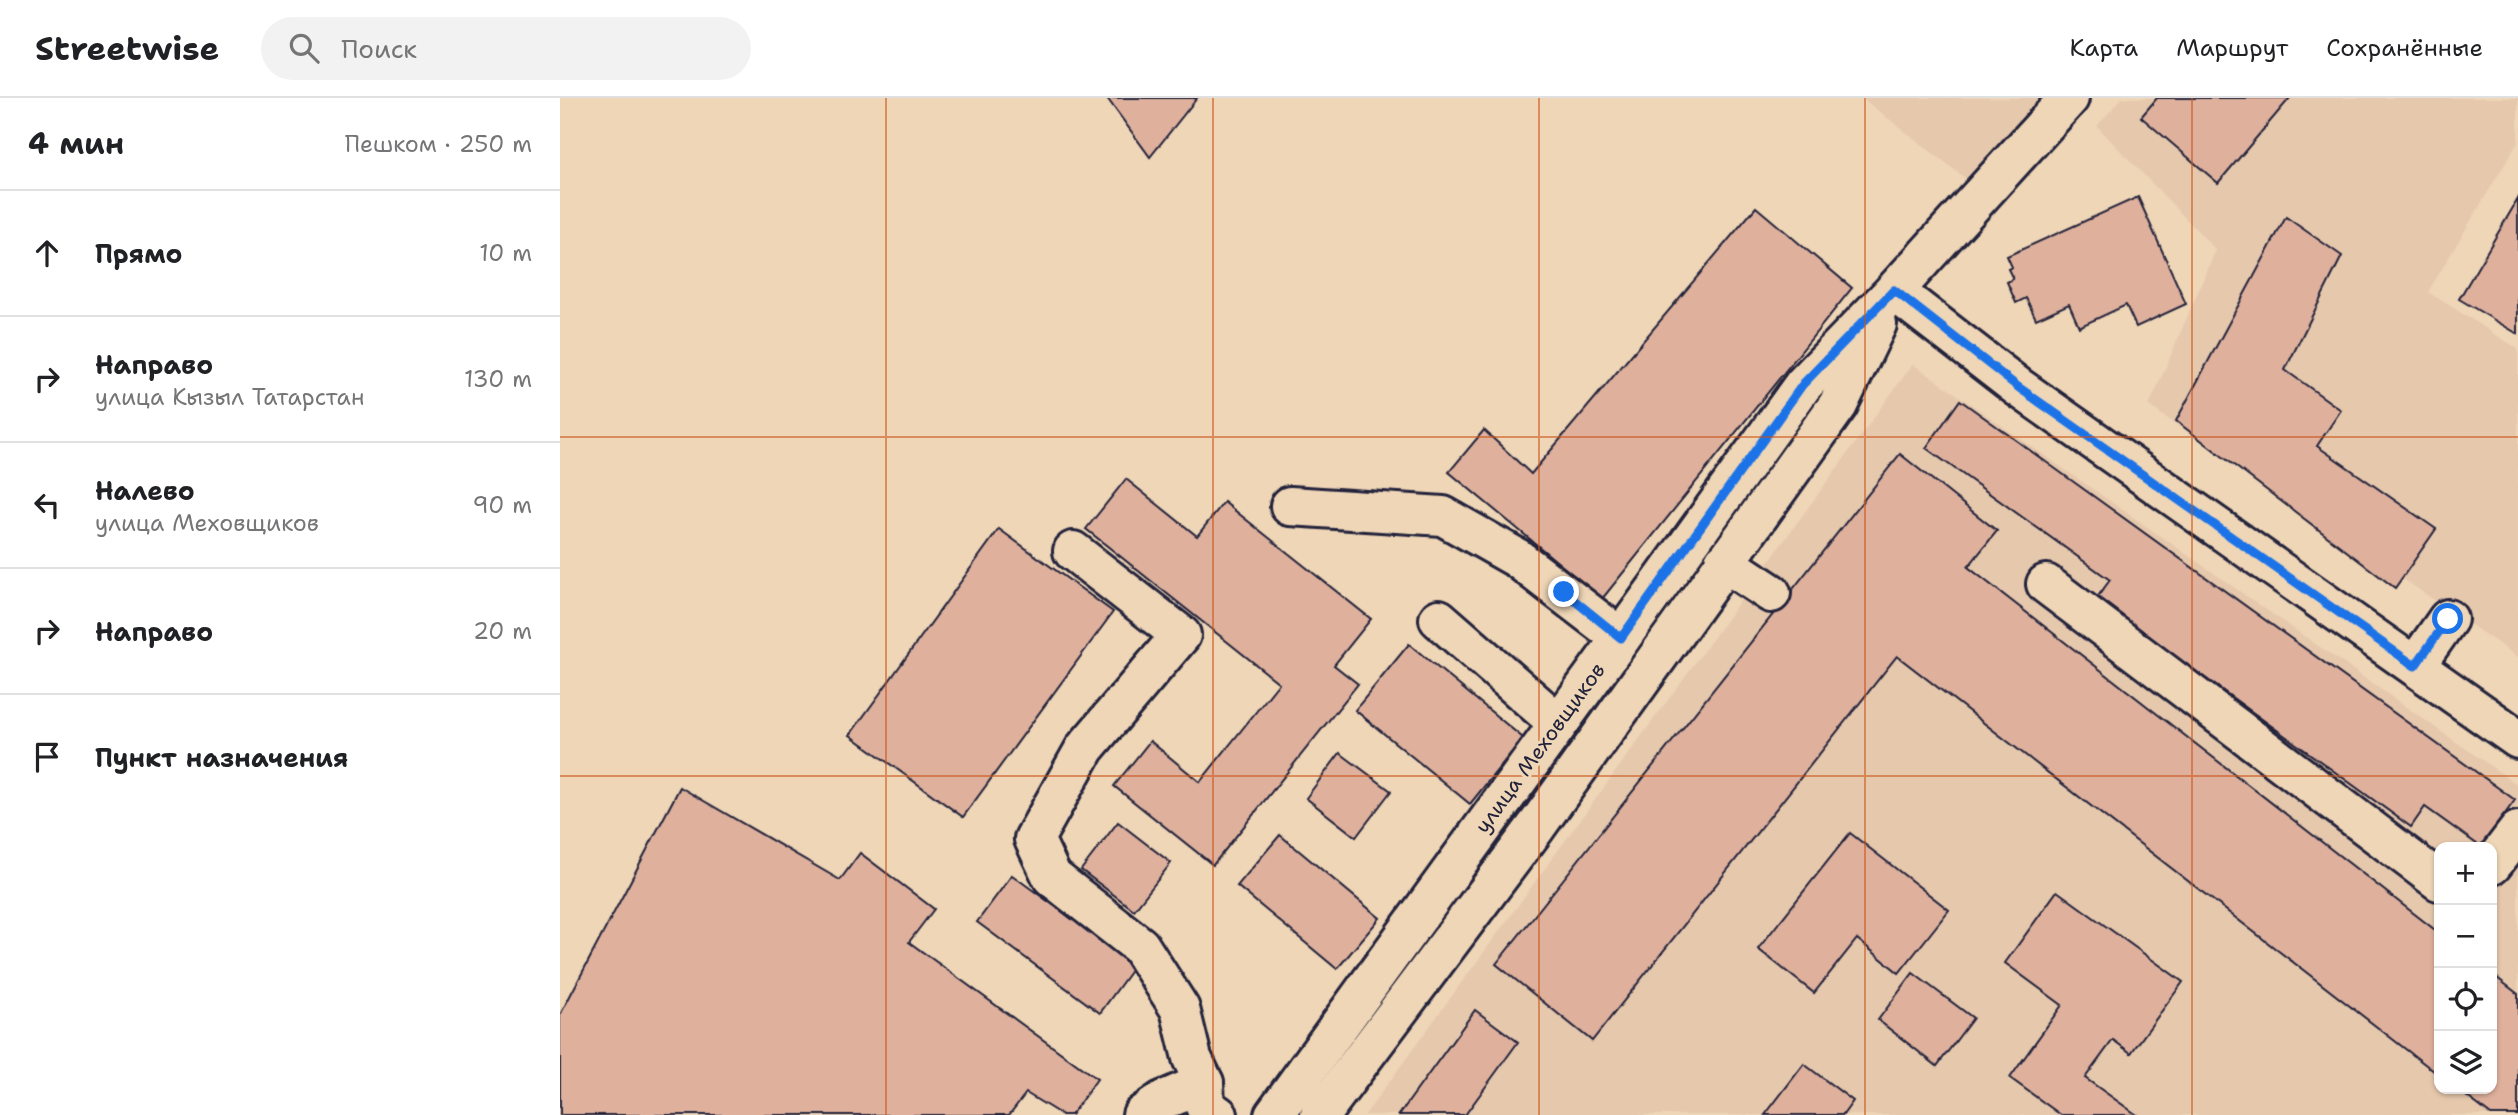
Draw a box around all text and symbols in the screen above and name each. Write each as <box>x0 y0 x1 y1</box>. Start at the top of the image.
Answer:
search box <box>261 17 751 80</box>
text: Streetwise <box>35 26 219 71</box>
icon: search <box>285 29 323 67</box>
text: Поиск <box>341 31 417 66</box>
text: Карта <box>2070 32 2138 64</box>
text: Маршрут <box>2176 32 2288 64</box>
text: Сохранённые <box>2326 32 2483 64</box>
text: 4 мин <box>28 123 124 164</box>
text: Пешком · 250 m <box>345 129 532 159</box>
icon: ahead <box>28 234 66 272</box>
text: Прямо <box>95 236 183 271</box>
text: 10 m <box>479 238 532 268</box>
text: Направо <box>95 347 213 382</box>
icon: right <box>28 360 66 398</box>
text: 130 m <box>464 364 532 394</box>
text: улица Кызыл Татарстан <box>95 382 364 412</box>
text: Налево <box>95 473 195 508</box>
icon: left <box>28 486 66 524</box>
text: 90 m <box>472 490 532 520</box>
text: улица Меховщиков <box>95 508 319 538</box>
route end <box>1548 576 1579 607</box>
route start <box>2432 603 2463 634</box>
icon: right <box>28 612 66 650</box>
text: Направо <box>95 614 213 649</box>
text: 20 m <box>473 616 532 646</box>
street label: улица Меховщиков <box>1469 657 1611 839</box>
icon: arrive <box>28 738 66 776</box>
text: Пункт назначения <box>95 740 348 775</box>
map controls <box>2434 842 2497 1094</box>
button: + <box>2434 842 2497 905</box>
button: − <box>2434 905 2497 968</box>
button: locate <box>2434 968 2497 1031</box>
button: layers <box>2434 1031 2497 1094</box>

